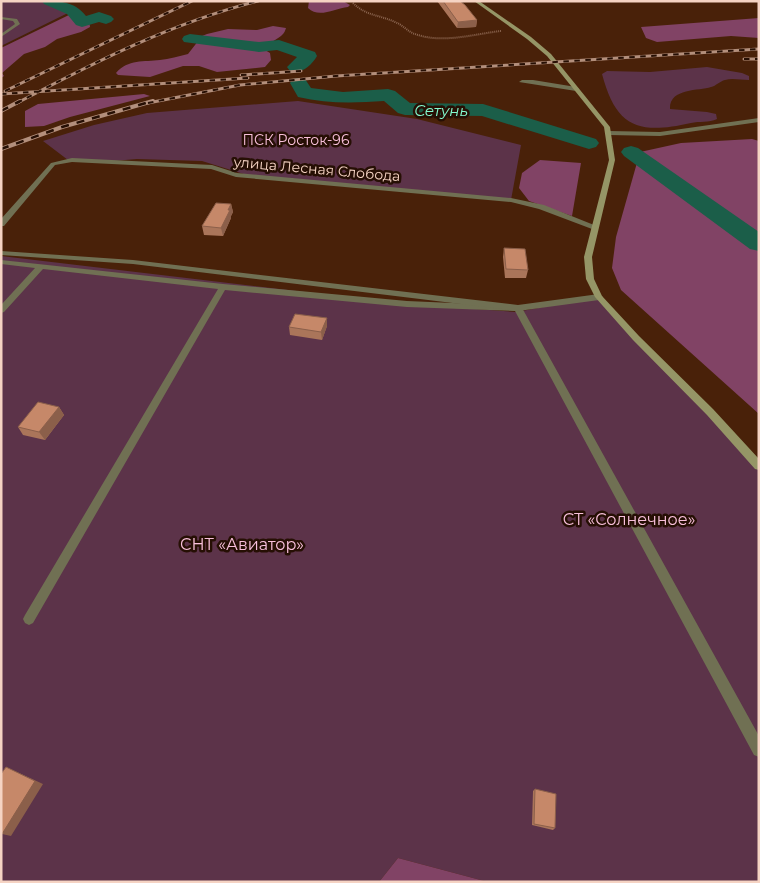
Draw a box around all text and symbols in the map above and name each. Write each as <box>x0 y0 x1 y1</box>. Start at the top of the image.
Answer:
water label: Сетунь <box>414 101 468 120</box>
park label: ПСК Росток-96 <box>243 131 350 149</box>
street label: улица Лесная Слобода <box>232 153 401 185</box>
park label: СТ «Солнечное» <box>563 510 695 529</box>
park label: СНТ «Авиатор» <box>180 535 304 554</box>

